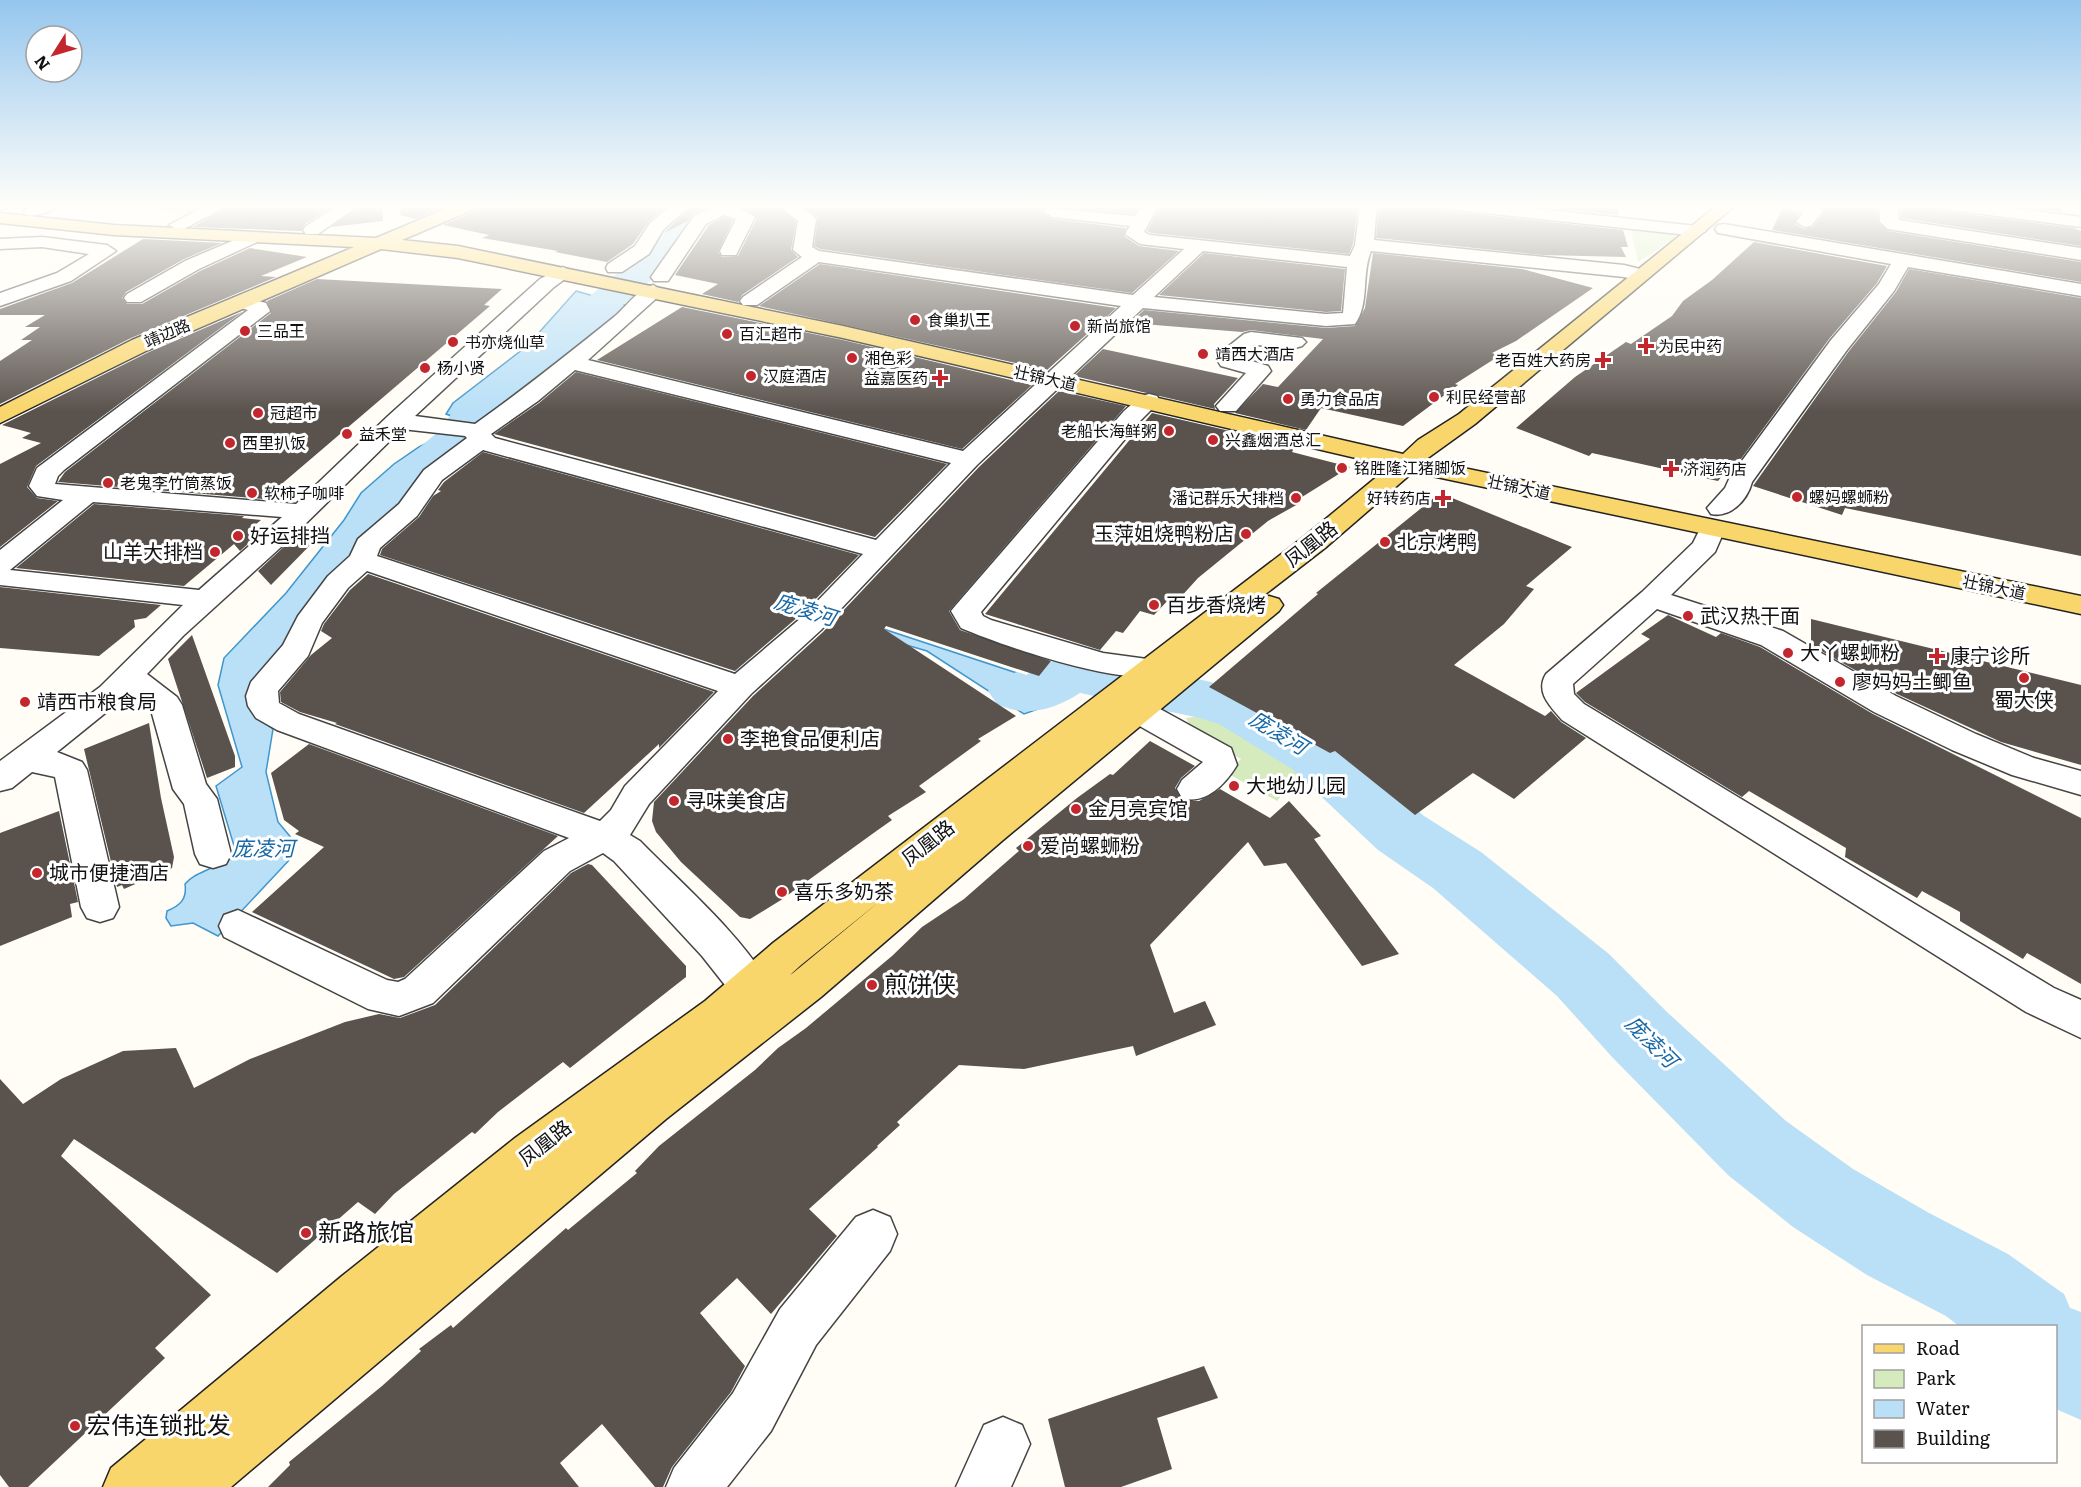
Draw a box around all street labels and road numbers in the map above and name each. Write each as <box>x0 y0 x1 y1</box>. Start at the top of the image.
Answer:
street label: 靖边路 <box>140 312 193 353</box>
street label: 壮锦大道 <box>1011 358 1079 396</box>
street label: 壮锦大道 <box>1485 468 1553 504</box>
street label: 凤凰路 <box>1277 512 1343 573</box>
street label: 壮锦大道 <box>1960 568 2028 604</box>
street label: 凤凰路 <box>894 811 960 872</box>
street label: 凤凰路 <box>511 1111 577 1172</box>

